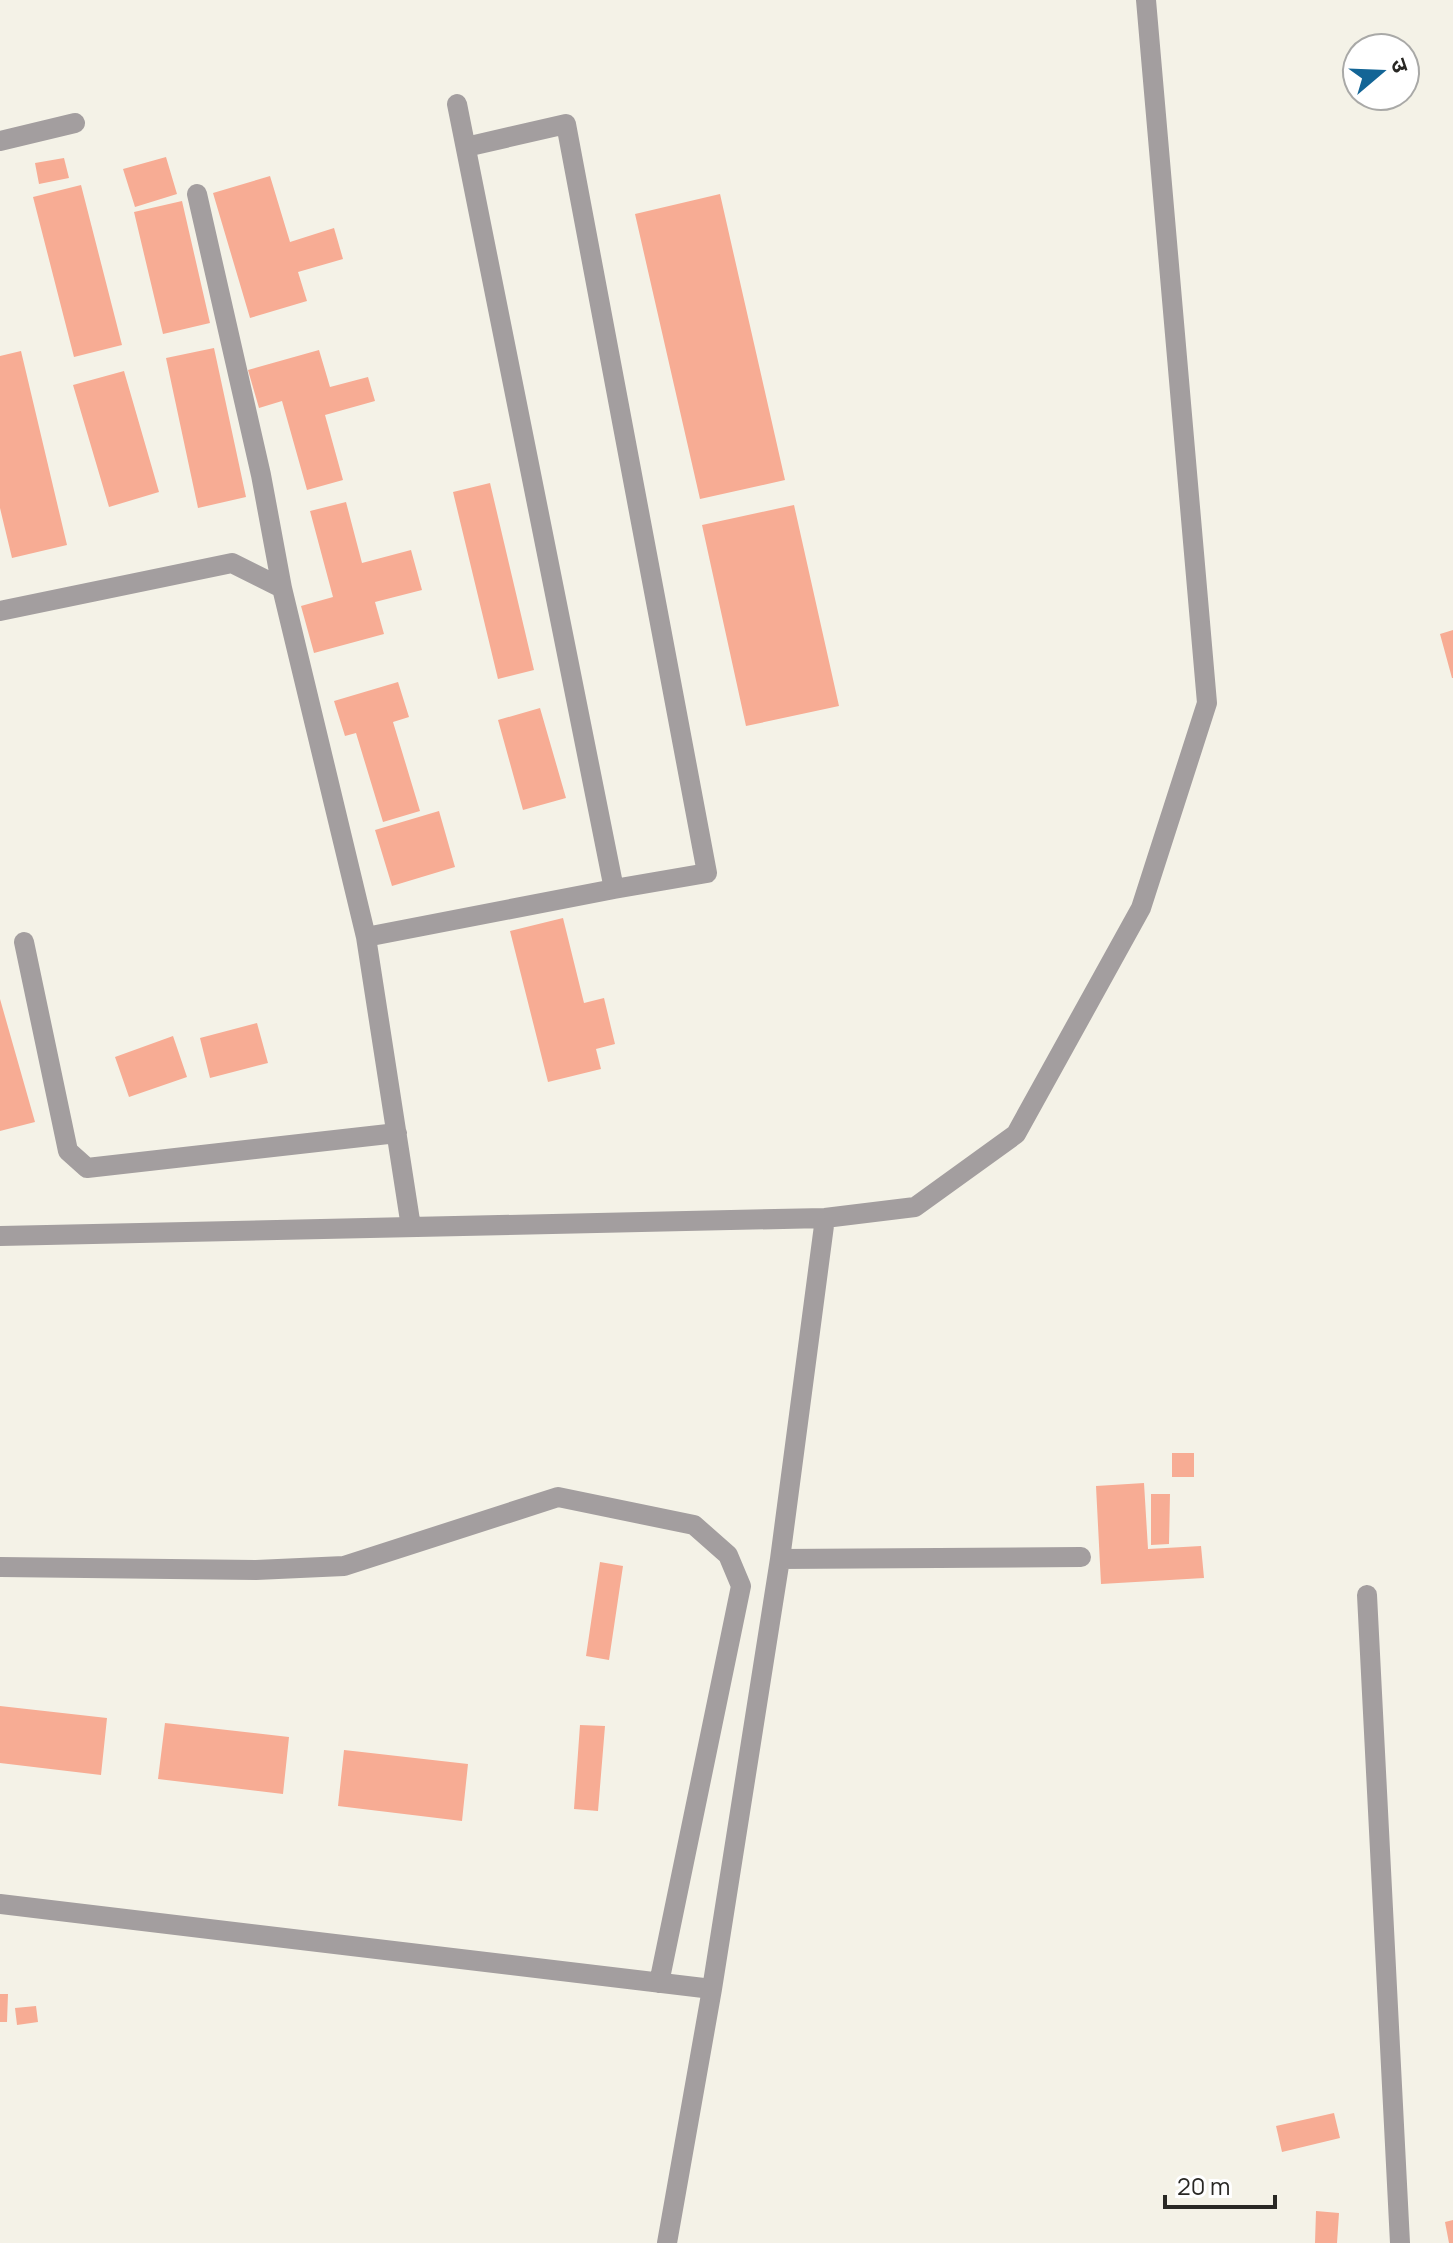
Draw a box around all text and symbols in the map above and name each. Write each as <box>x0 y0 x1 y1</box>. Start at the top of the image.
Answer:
north arrow <box>1341 32 1421 112</box>
text: उ <box>1384 55 1417 78</box>
scale bar <box>1165 2159 1275 2209</box>
text: 20 m <box>1177 2169 1230 2202</box>

